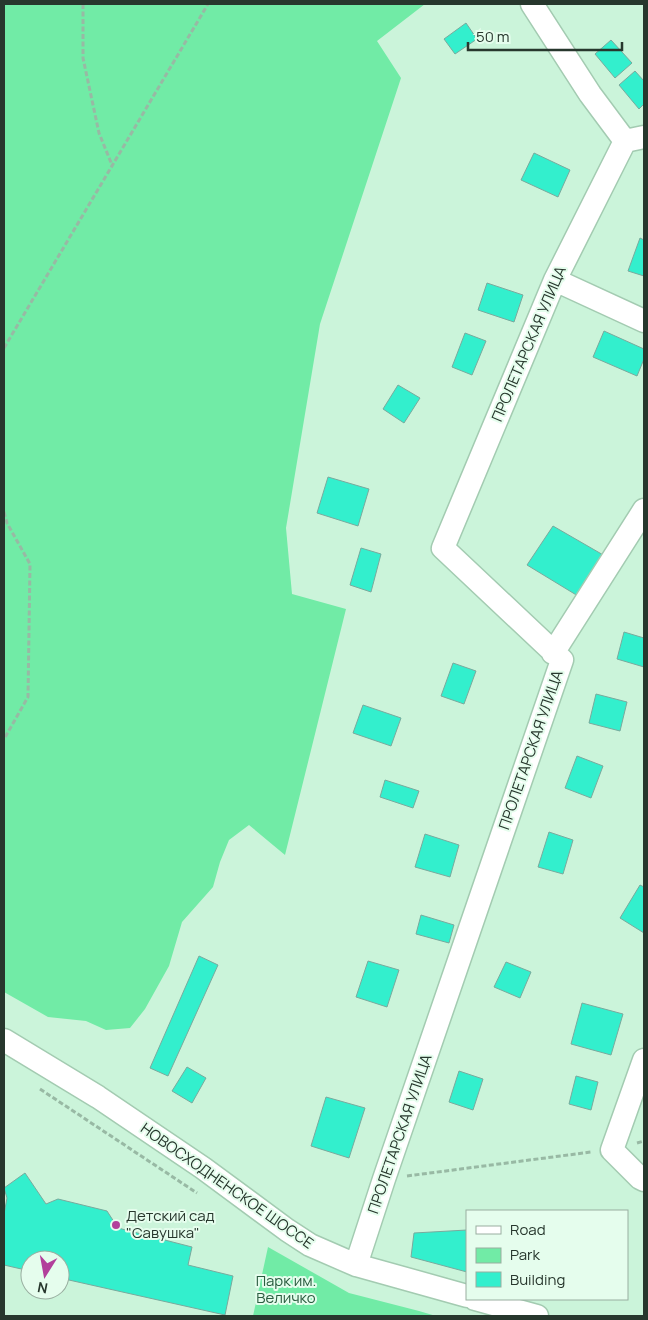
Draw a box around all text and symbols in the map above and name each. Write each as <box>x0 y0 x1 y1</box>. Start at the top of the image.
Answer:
scale bar <box>468 20 622 52</box>
text: 50 m <box>476 26 510 47</box>
street label: ПРОЛЕТАРСКАЯ УЛИЦА <box>486 262 571 425</box>
street label: ПРОЛЕТАРСКАЯ УЛИЦА <box>493 667 568 832</box>
street label: ПРОЛЕТАРСКАЯ УЛИЦА <box>362 1051 437 1216</box>
street label: НОВОСХОДНЕНСКОЕ ШОССЕ <box>137 1118 318 1253</box>
place label: Детский сад "Савушка" <box>126 1205 215 1243</box>
legend <box>466 1210 628 1300</box>
marker: Детский сад "Савушка" <box>110 1219 122 1231</box>
text: Road <box>510 1219 546 1240</box>
text: Park <box>510 1244 540 1265</box>
north arrow <box>20 1250 70 1300</box>
text: Building <box>510 1269 565 1290</box>
park label: Парк им. Величко <box>256 1270 316 1308</box>
text: N <box>36 1278 49 1299</box>

